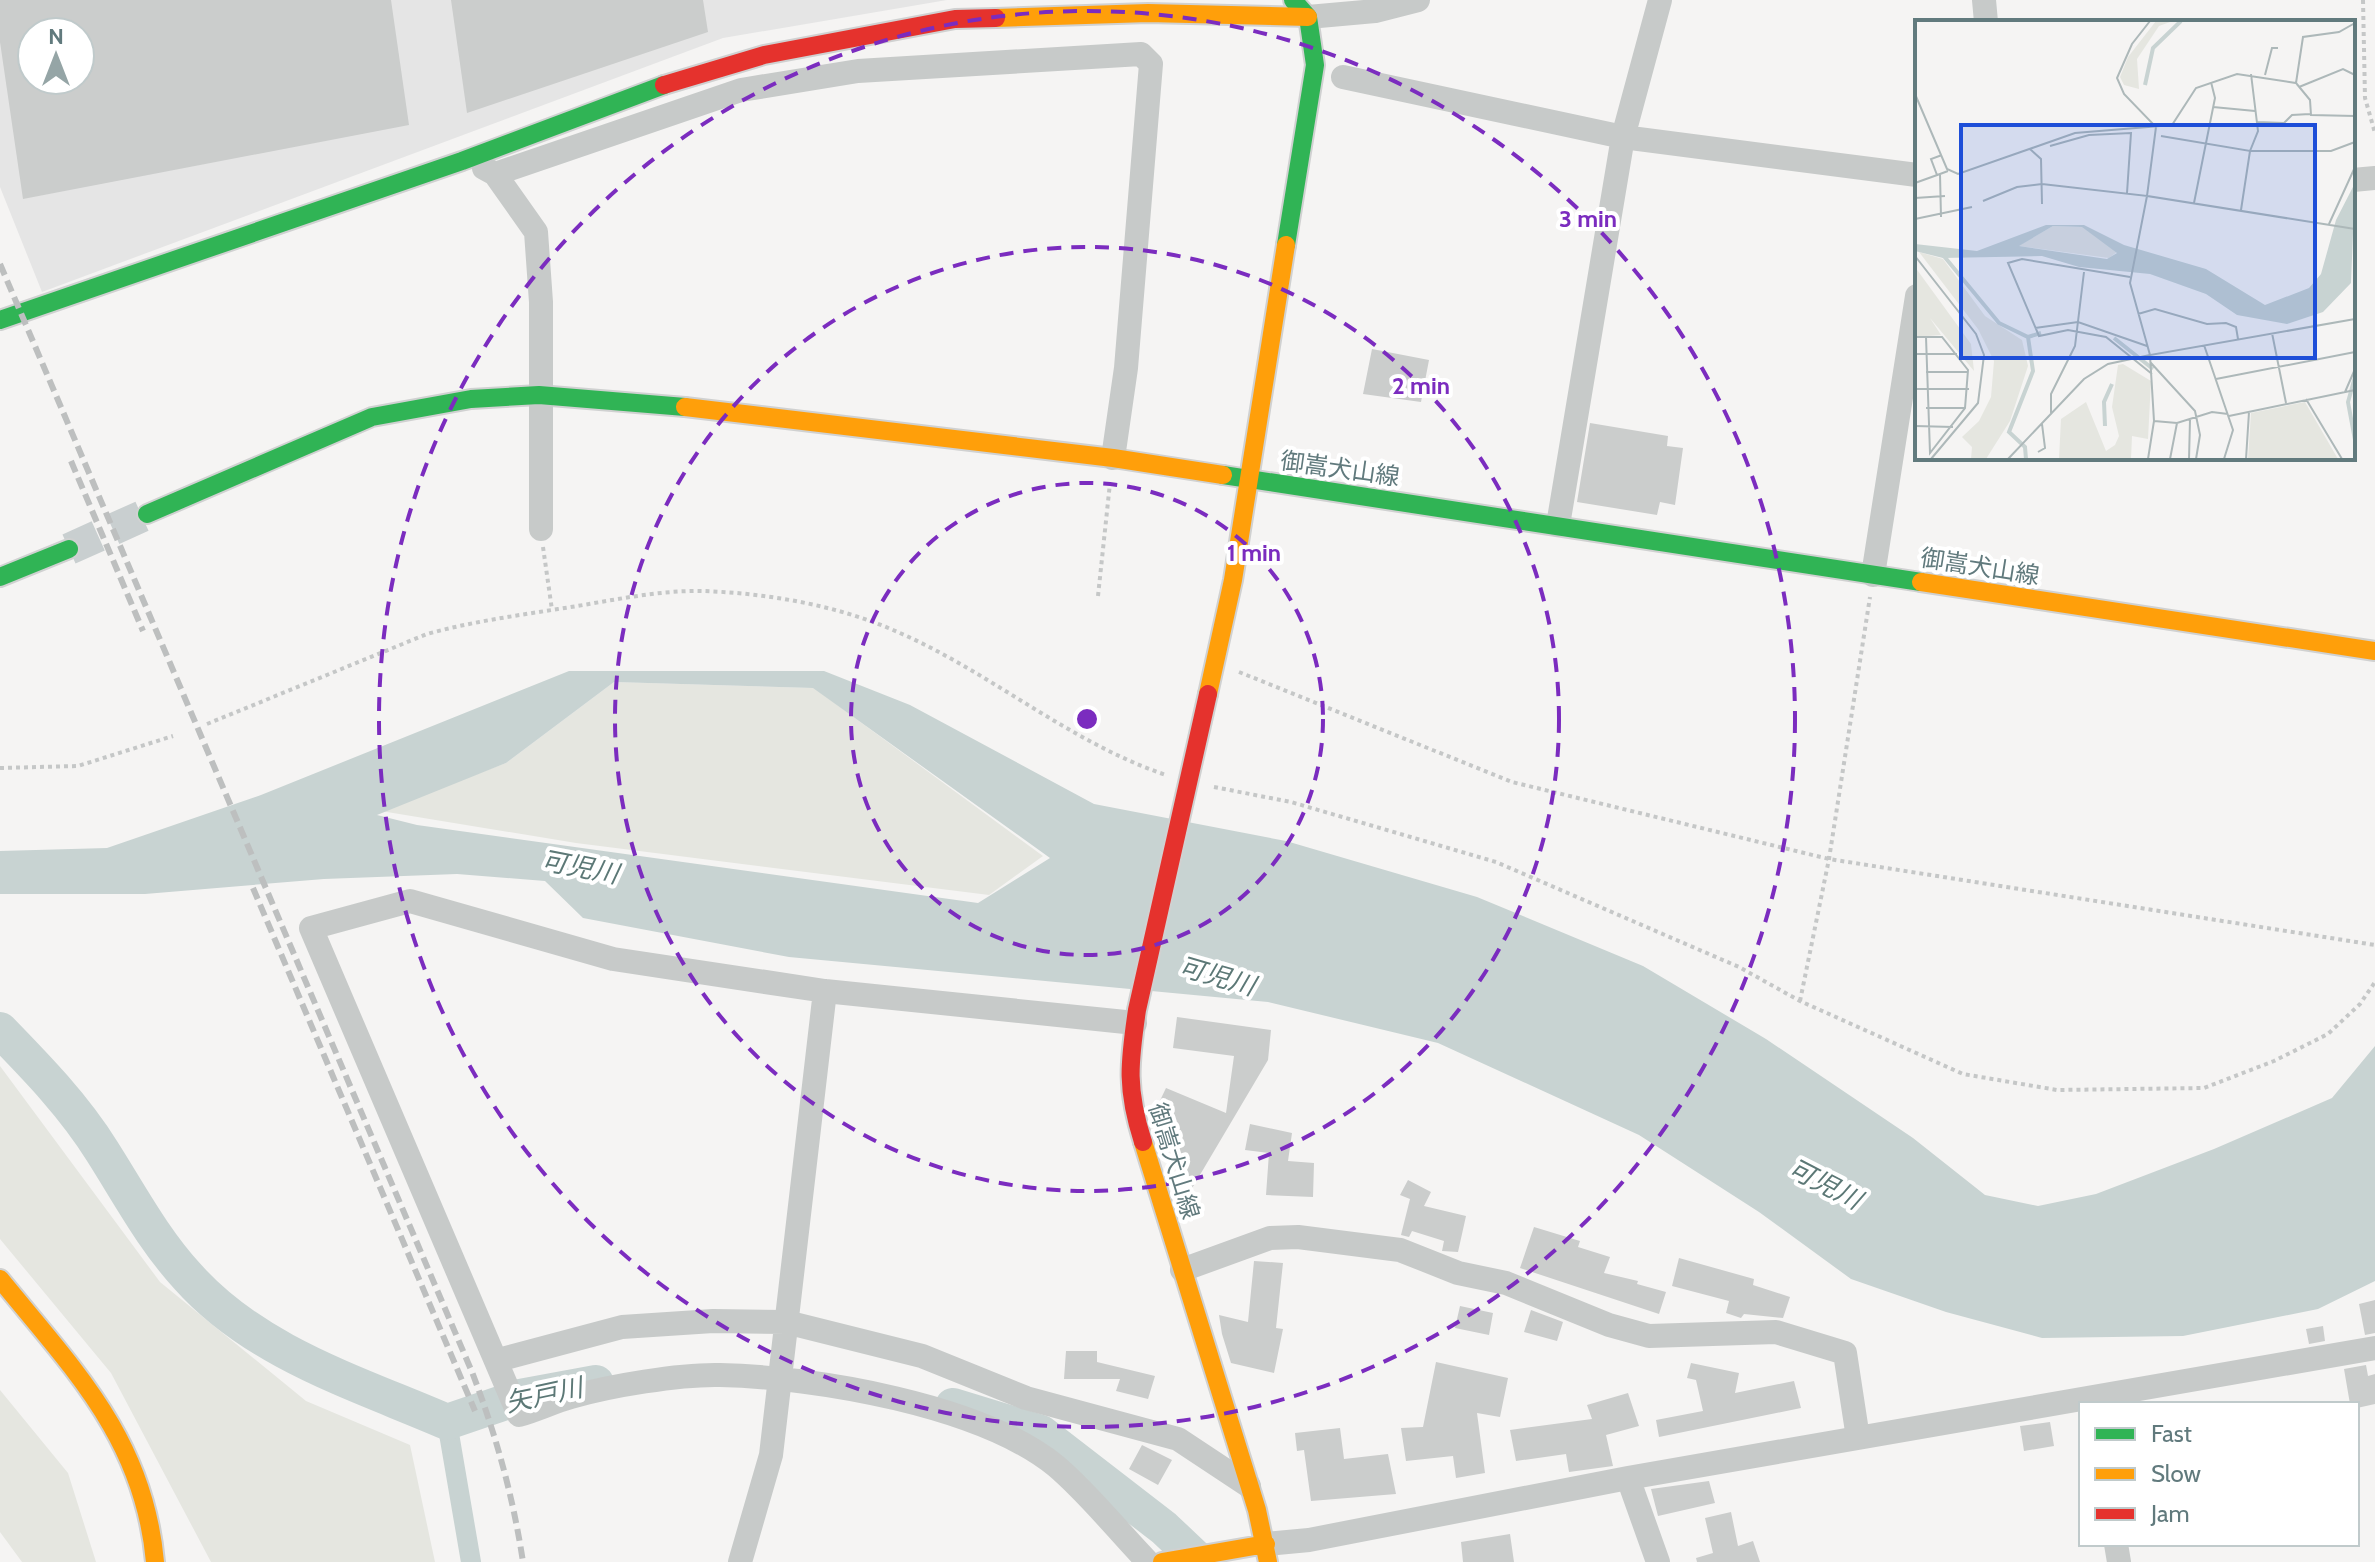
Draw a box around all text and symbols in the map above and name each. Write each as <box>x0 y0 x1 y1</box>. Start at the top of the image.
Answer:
north arrow <box>16 16 96 96</box>
inset map <box>1915 20 2355 460</box>
text: N <box>48 23 64 50</box>
text: 3 min <box>1559 204 1617 233</box>
text: 2 min <box>1392 371 1450 400</box>
street label: 御嵩犬山線 <box>1279 446 1402 491</box>
text: 1 min <box>1227 538 1281 567</box>
street label: 御嵩犬山線 <box>1919 543 2042 590</box>
centre of rings <box>1073 705 1101 733</box>
water label: 可児川 <box>539 844 624 891</box>
water label: 可児川 <box>1175 950 1262 1003</box>
street label: 御嵩犬山線 <box>1143 1099 1206 1222</box>
water label: 可児川 <box>1783 1152 1870 1217</box>
water label: 矢戸川 <box>503 1371 588 1419</box>
legend <box>2079 1402 2359 1546</box>
text: Fast <box>2151 1419 2192 1448</box>
text: Slow <box>2151 1459 2201 1488</box>
text: Jam <box>2150 1499 2189 1528</box>

